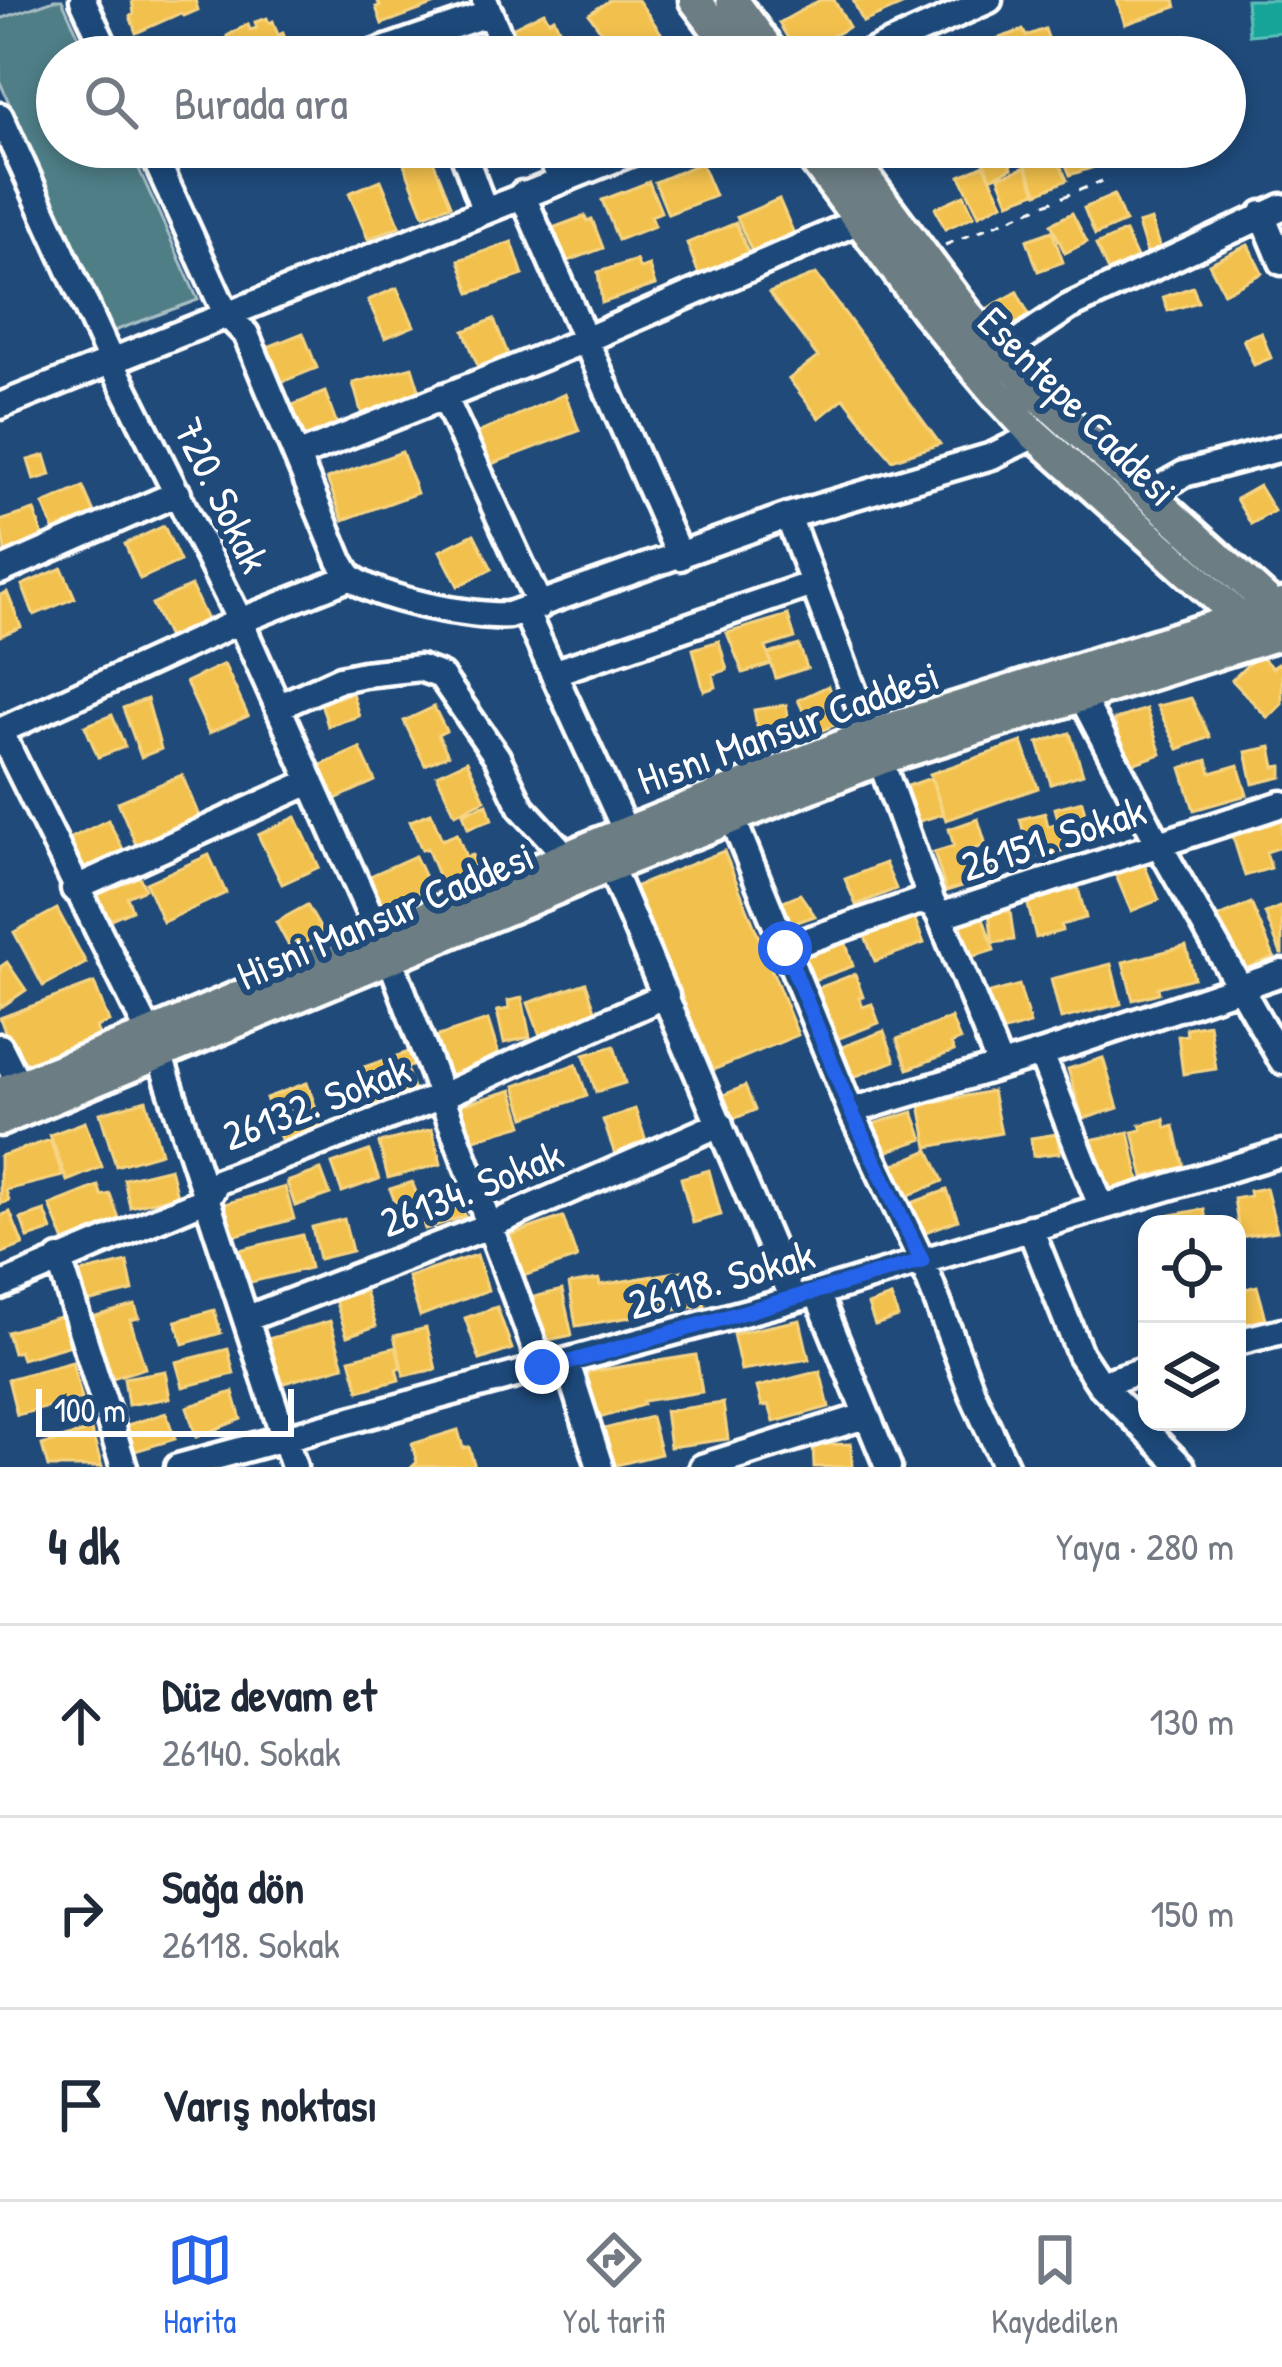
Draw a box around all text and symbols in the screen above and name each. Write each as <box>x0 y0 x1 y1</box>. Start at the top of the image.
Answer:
search box <box>36 36 1246 168</box>
icon: search <box>78 69 144 135</box>
text: Burada ara <box>174 72 348 133</box>
street label: Esentepe Caddesi <box>966 293 1191 518</box>
street label: 720. Sokak <box>161 408 284 582</box>
street label: Hısnı Mansur Caddesi <box>629 646 947 808</box>
street label: 26151. Sokak <box>953 781 1152 894</box>
street label: Hisni Mansur Caddesi <box>228 826 542 1003</box>
route start <box>758 921 812 975</box>
street label: 26132. Sokak <box>214 1040 418 1163</box>
street label: 26134. Sokak <box>371 1125 571 1250</box>
map controls <box>1138 1215 1246 1431</box>
button: locate <box>1138 1215 1246 1323</box>
street label: 26118. Sokak <box>621 1225 821 1332</box>
button: layers <box>1138 1323 1246 1431</box>
route end <box>515 1340 569 1394</box>
scale bar <box>36 1383 294 1436</box>
text: 100 m <box>54 1388 126 1432</box>
text: 4 dk <box>48 1511 120 1580</box>
text: Yaya · 280 m <box>1056 1519 1234 1572</box>
text: Düz devam et <box>162 1664 376 1725</box>
icon: ahead <box>48 1688 114 1754</box>
text: 130 m <box>1149 1694 1234 1747</box>
text: 26140. Sokak <box>162 1725 341 1778</box>
text: Sağa dön <box>162 1856 304 1917</box>
icon: right <box>48 1880 114 1946</box>
text: 150 m <box>1150 1886 1234 1939</box>
text: 26118. Sokak <box>162 1917 340 1970</box>
icon: arrive <box>48 2072 114 2138</box>
text: Varış noktası <box>162 2074 378 2135</box>
tab: Harita <box>163 2227 236 2343</box>
tab: Yol tarifi <box>563 2227 665 2343</box>
tab: Kaydedilen <box>991 2227 1119 2343</box>

